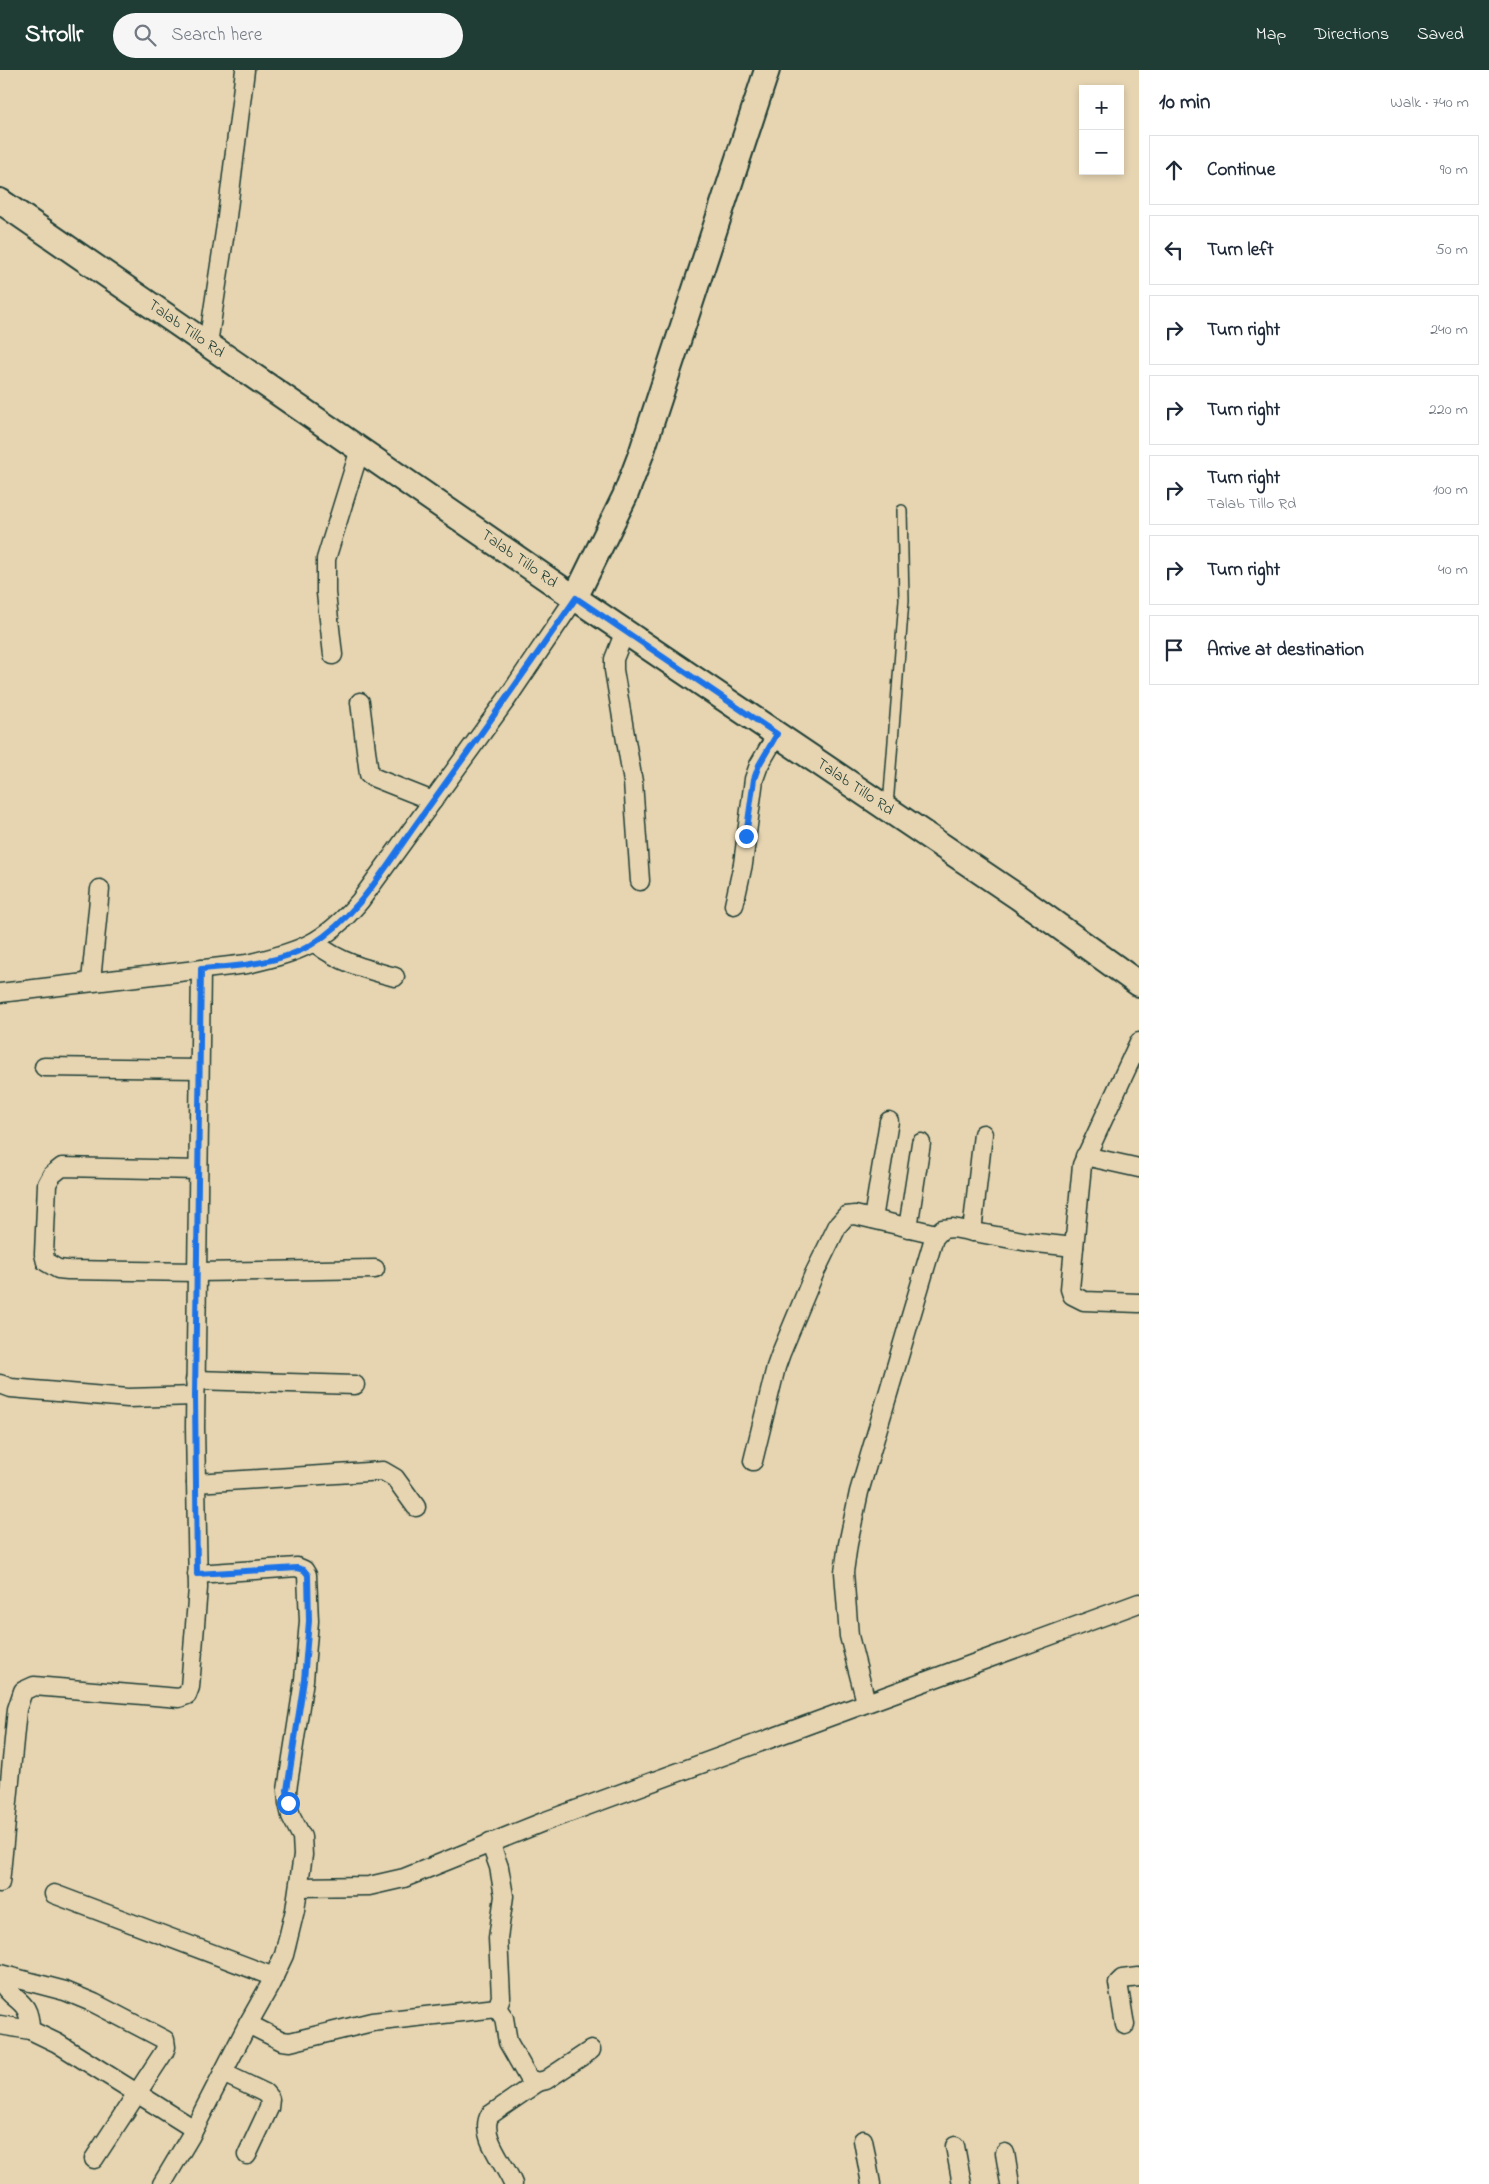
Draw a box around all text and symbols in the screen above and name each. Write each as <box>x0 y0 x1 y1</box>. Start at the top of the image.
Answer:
search box <box>113 13 463 58</box>
text: Strollr <box>25 18 83 53</box>
icon: search <box>131 21 159 49</box>
text: Search here <box>171 22 262 49</box>
text: Map <box>1256 22 1286 48</box>
text: Directions <box>1314 22 1389 48</box>
text: Saved <box>1417 22 1464 48</box>
map controls <box>1079 85 1124 175</box>
button: + <box>1079 85 1124 130</box>
text: 10 min <box>1159 88 1210 118</box>
text: Walk · 740 m <box>1390 91 1469 115</box>
button: − <box>1079 130 1124 175</box>
icon: ahead <box>1160 156 1188 184</box>
text: Continue <box>1207 157 1275 184</box>
text: 90 m <box>1440 158 1468 182</box>
icon: left <box>1160 236 1188 264</box>
text: Turn left <box>1207 237 1274 264</box>
text: 50 m <box>1436 238 1468 262</box>
street label: Talab Tillo Rd <box>143 294 229 364</box>
icon: right <box>1160 316 1188 344</box>
text: Turn right <box>1207 317 1280 344</box>
text: 240 m <box>1430 318 1468 342</box>
icon: right <box>1160 396 1188 424</box>
text: Turn right <box>1207 397 1280 424</box>
text: 220 m <box>1429 398 1468 422</box>
text: Turn right <box>1207 465 1280 492</box>
icon: right <box>1160 476 1188 504</box>
text: 100 m <box>1433 478 1468 502</box>
text: Talab Tillo Rd <box>1207 492 1296 516</box>
street label: Talab Tillo Rd <box>476 524 562 594</box>
icon: right <box>1160 556 1188 584</box>
text: Turn right <box>1207 557 1280 584</box>
text: 40 m <box>1438 558 1468 582</box>
icon: arrive <box>1160 636 1188 664</box>
text: Arrive at destination <box>1207 637 1364 664</box>
street label: Talab Tillo Rd <box>811 752 899 822</box>
route end <box>735 825 758 848</box>
route start <box>277 1792 300 1815</box>

